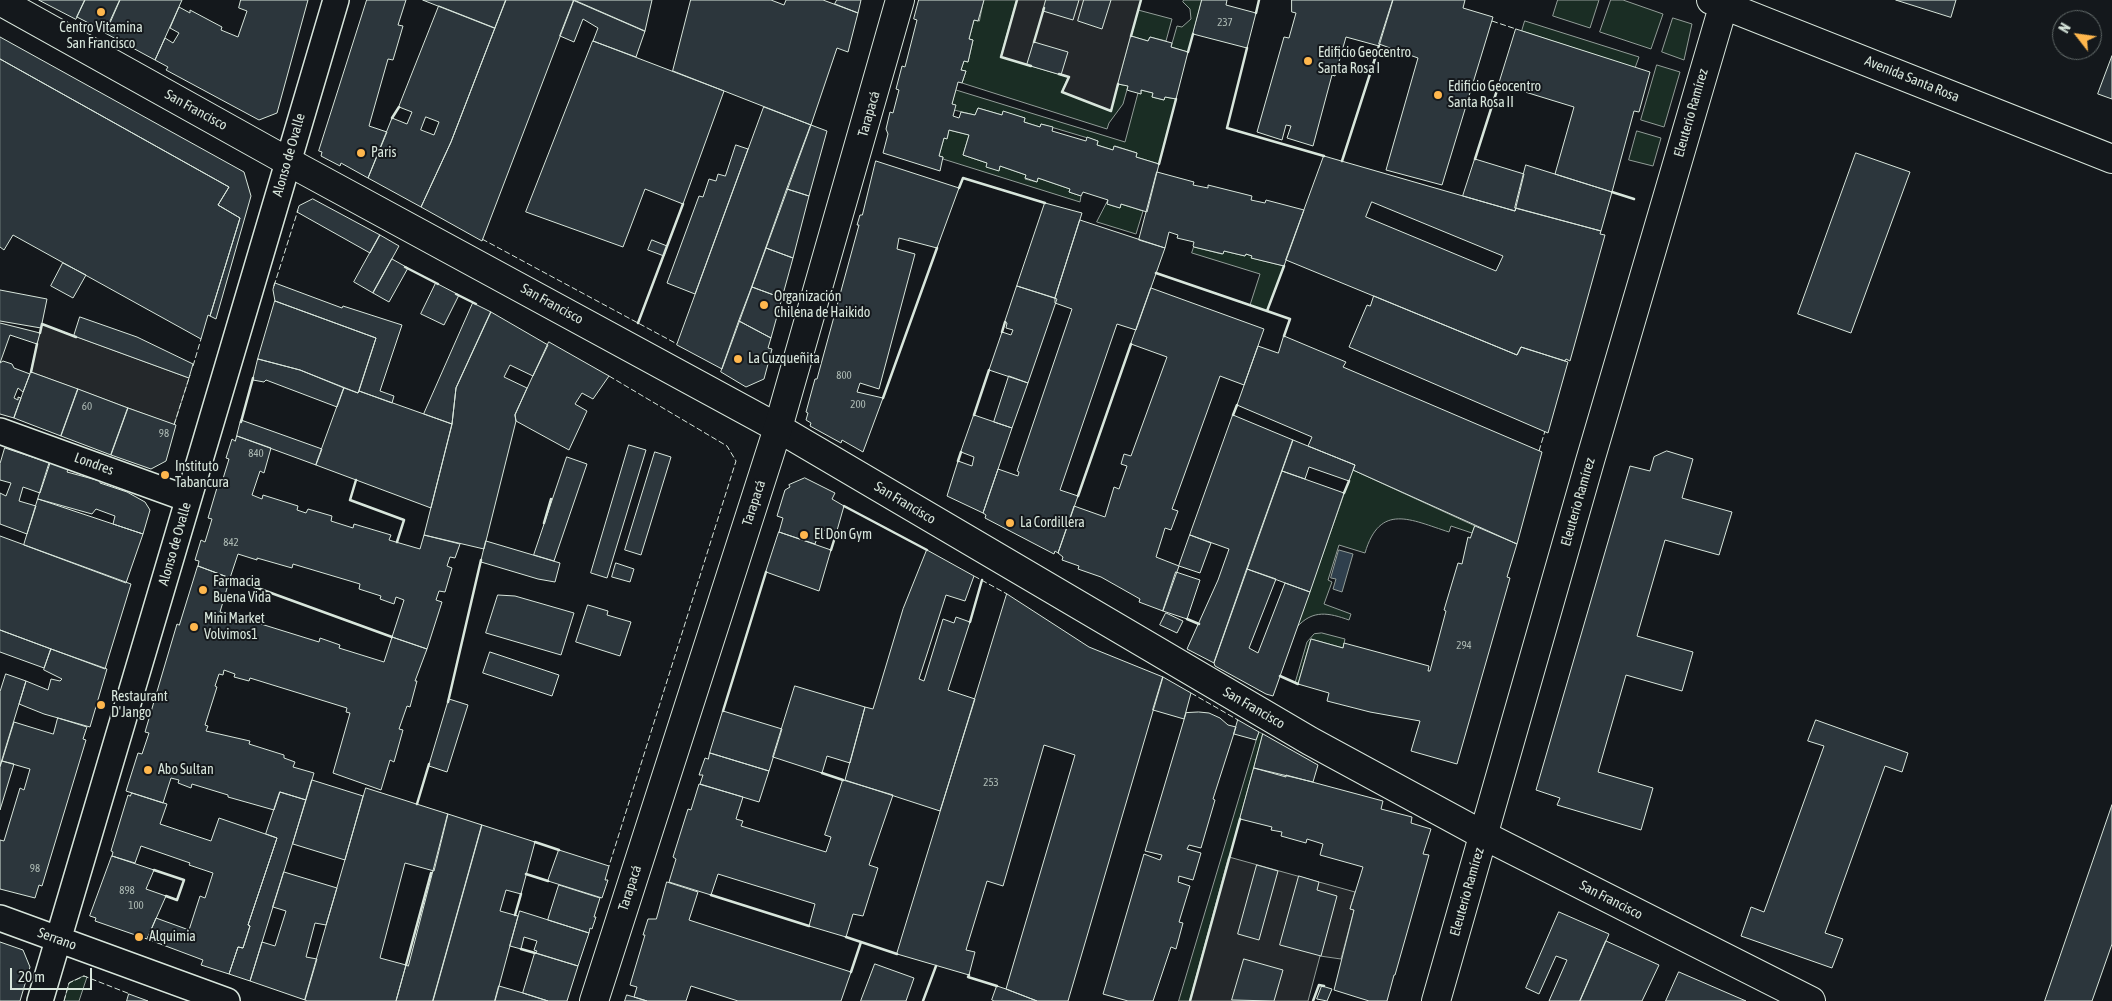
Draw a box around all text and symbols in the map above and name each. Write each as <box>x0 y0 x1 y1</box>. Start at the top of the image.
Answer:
marker: Centro Vitamina San Francisco <box>95 6 107 18</box>
north arrow <box>2052 10 2102 60</box>
house number: 237 <box>1217 16 1233 30</box>
place label: Centro Vitamina San Francisco <box>59 20 143 52</box>
text: N <box>2056 20 2074 36</box>
place label: Edificio Geocentro Santa Rosa I <box>1318 45 1411 78</box>
street label: Avenida Santa Rosa <box>1862 52 1962 106</box>
marker: Edificio Geocentro Santa Rosa I <box>1302 55 1314 67</box>
street label: Eleuterio Ramírez <box>1670 67 1712 159</box>
place label: Edificio Geocentro Santa Rosa II <box>1448 79 1541 111</box>
street label: San Francisco <box>162 86 230 134</box>
street label: Tarapacá <box>854 89 884 139</box>
marker: Edificio Geocentro Santa Rosa II <box>1432 89 1444 101</box>
street label: Alonso de Ovalle <box>269 111 309 199</box>
place label: Paris <box>371 145 396 161</box>
marker: Paris <box>355 147 367 159</box>
street label: San Francisco <box>518 280 586 328</box>
place label: Organización Chilena de Haikido <box>774 289 870 322</box>
marker: Organización Chilena de Haikido <box>758 299 770 311</box>
place label: La Cuzqueñita <box>748 351 820 367</box>
marker: La Cuzqueñita <box>732 353 744 365</box>
house number: 800 <box>836 369 852 383</box>
house number: 200 <box>850 398 866 412</box>
house number: 60 <box>82 400 92 414</box>
house number: 98 <box>159 427 169 441</box>
house number: 840 <box>248 447 264 461</box>
street label: Londres <box>72 449 116 479</box>
street label: Eleuterio Ramírez <box>1557 456 1599 548</box>
place label: Instituto Tabancura <box>175 459 229 492</box>
marker: Instituto Tabancura <box>159 469 171 481</box>
street label: Tarapacá <box>739 478 769 528</box>
street label: San Francisco <box>871 478 939 528</box>
street label: Alonso de Ovalle <box>155 500 195 588</box>
place label: La Cordillera <box>1020 515 1085 531</box>
marker: La Cordillera <box>1004 517 1016 529</box>
place label: El Don Gym <box>814 527 872 543</box>
marker: El Don Gym <box>798 529 810 541</box>
house number: 842 <box>223 536 239 550</box>
place label: Farmacia Buena Vida <box>213 574 271 606</box>
marker: Farmacia Buena Vida <box>197 584 209 596</box>
place label: Mini Market Volvimos1 <box>204 611 265 644</box>
marker: Mini Market Volvimos1 <box>188 621 200 633</box>
house number: 294 <box>1456 639 1472 653</box>
street label: San Francisco <box>1220 684 1288 732</box>
place label: Restaurant D'Jango <box>111 689 168 722</box>
marker: Restaurant D'Jango <box>95 699 107 711</box>
place label: Abo Sultan <box>158 762 214 778</box>
marker: Abo Sultan <box>142 764 154 776</box>
house number: 253 <box>983 776 999 790</box>
street label: Eleuterio Ramírez <box>1446 846 1488 938</box>
house number: 98 <box>30 862 40 876</box>
street label: Tarapacá <box>615 863 645 913</box>
street label: San Francisco <box>1577 877 1645 923</box>
house number: 898 <box>119 884 135 898</box>
house number: 100 <box>128 899 144 913</box>
street label: Serrano <box>35 924 79 954</box>
place label: Alquimia <box>149 929 196 945</box>
marker: Alquimia <box>133 931 145 943</box>
scale bar <box>12 958 95 990</box>
text: 20 m <box>18 968 45 985</box>

